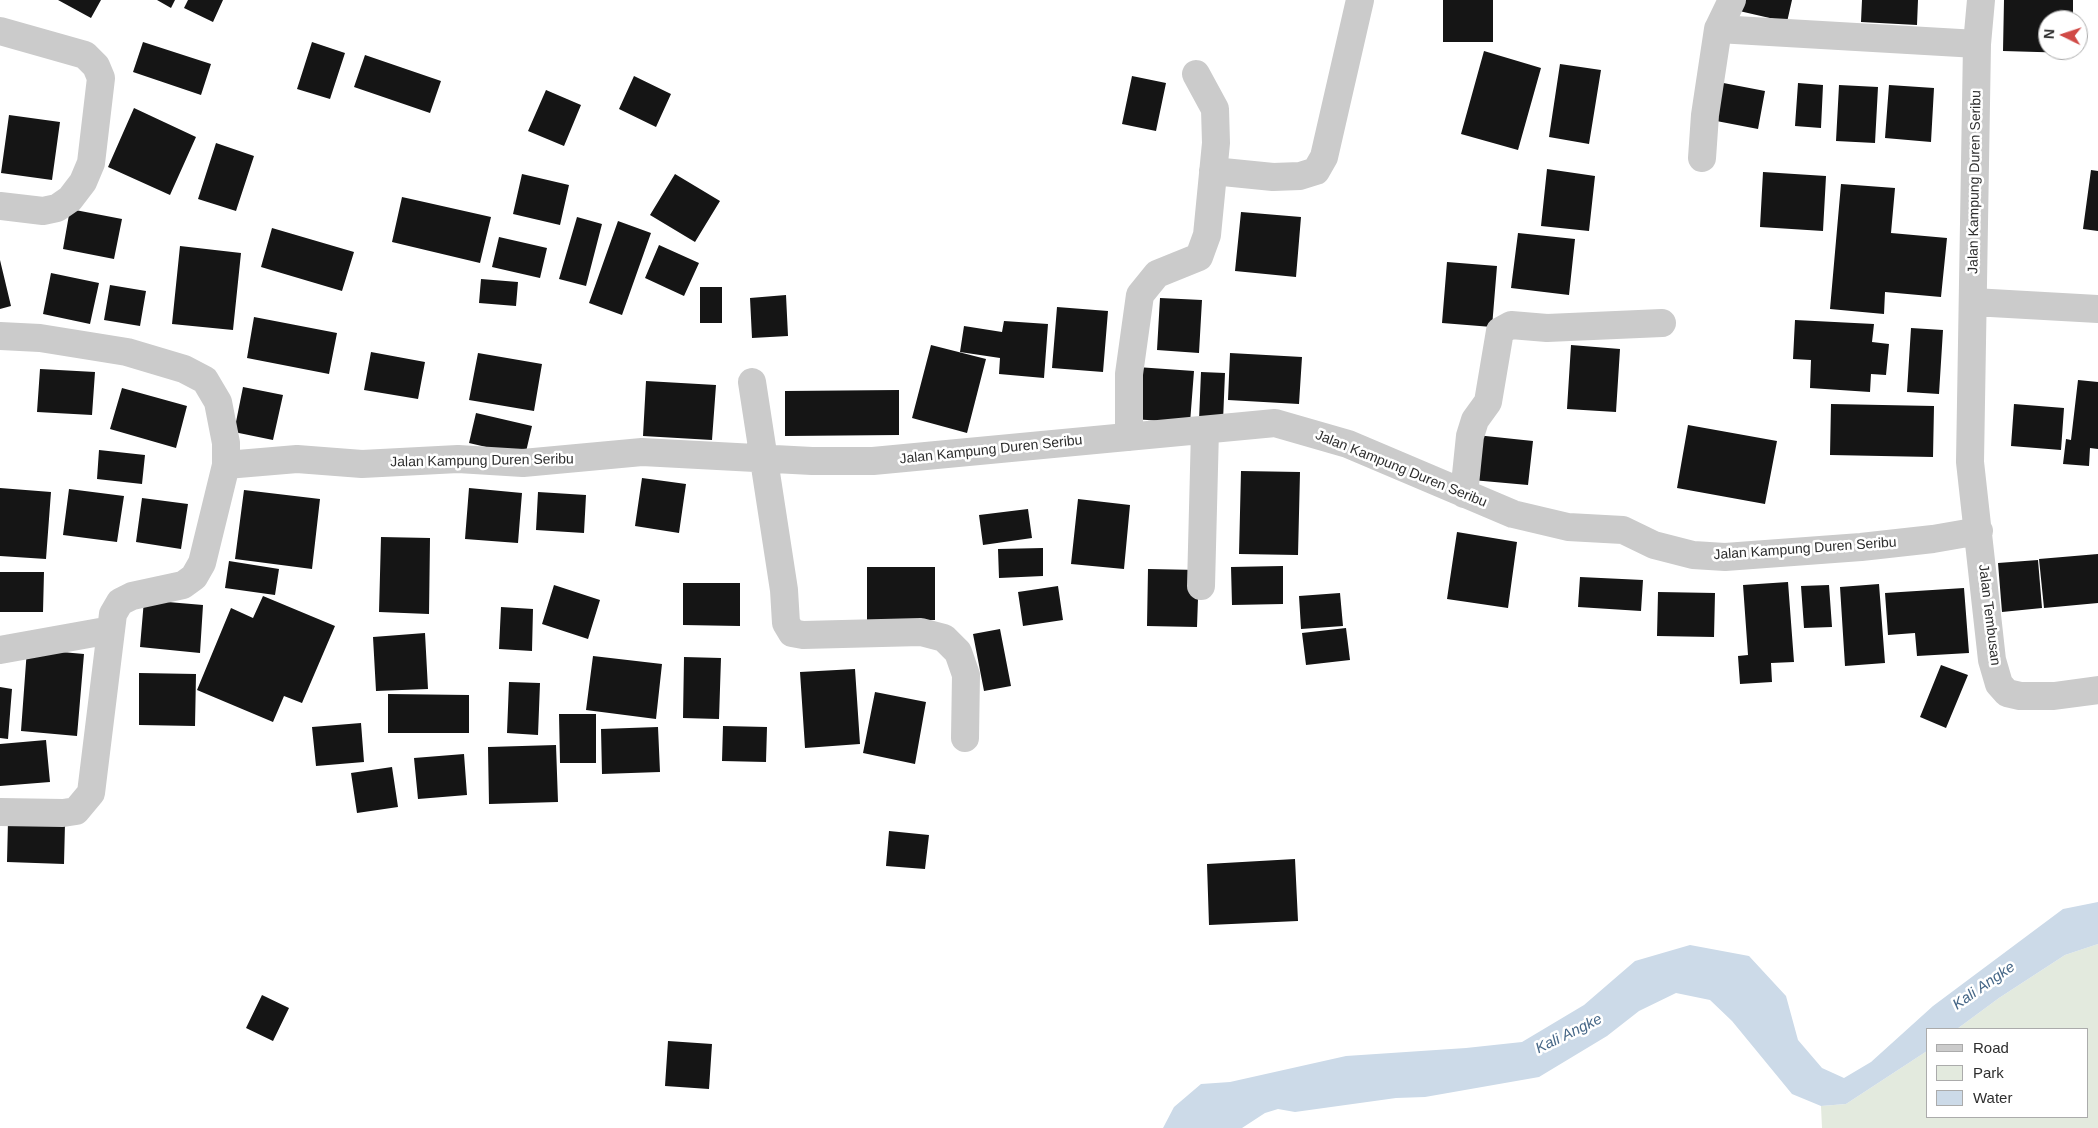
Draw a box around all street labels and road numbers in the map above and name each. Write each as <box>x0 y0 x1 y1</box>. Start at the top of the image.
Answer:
street label: Jalan Kampung Duren Seribu <box>1965 90 1985 274</box>
street label: Jalan Kampung Duren Seribu <box>1313 427 1489 511</box>
street label: Jalan Kampung Duren Seribu <box>899 432 1083 468</box>
street label: Jalan Kampung Duren Seribu <box>390 451 574 471</box>
street label: Jalan Kampung Duren Seribu <box>1713 534 1897 564</box>
street label: Jalan Tembusan <box>1974 563 2004 667</box>

